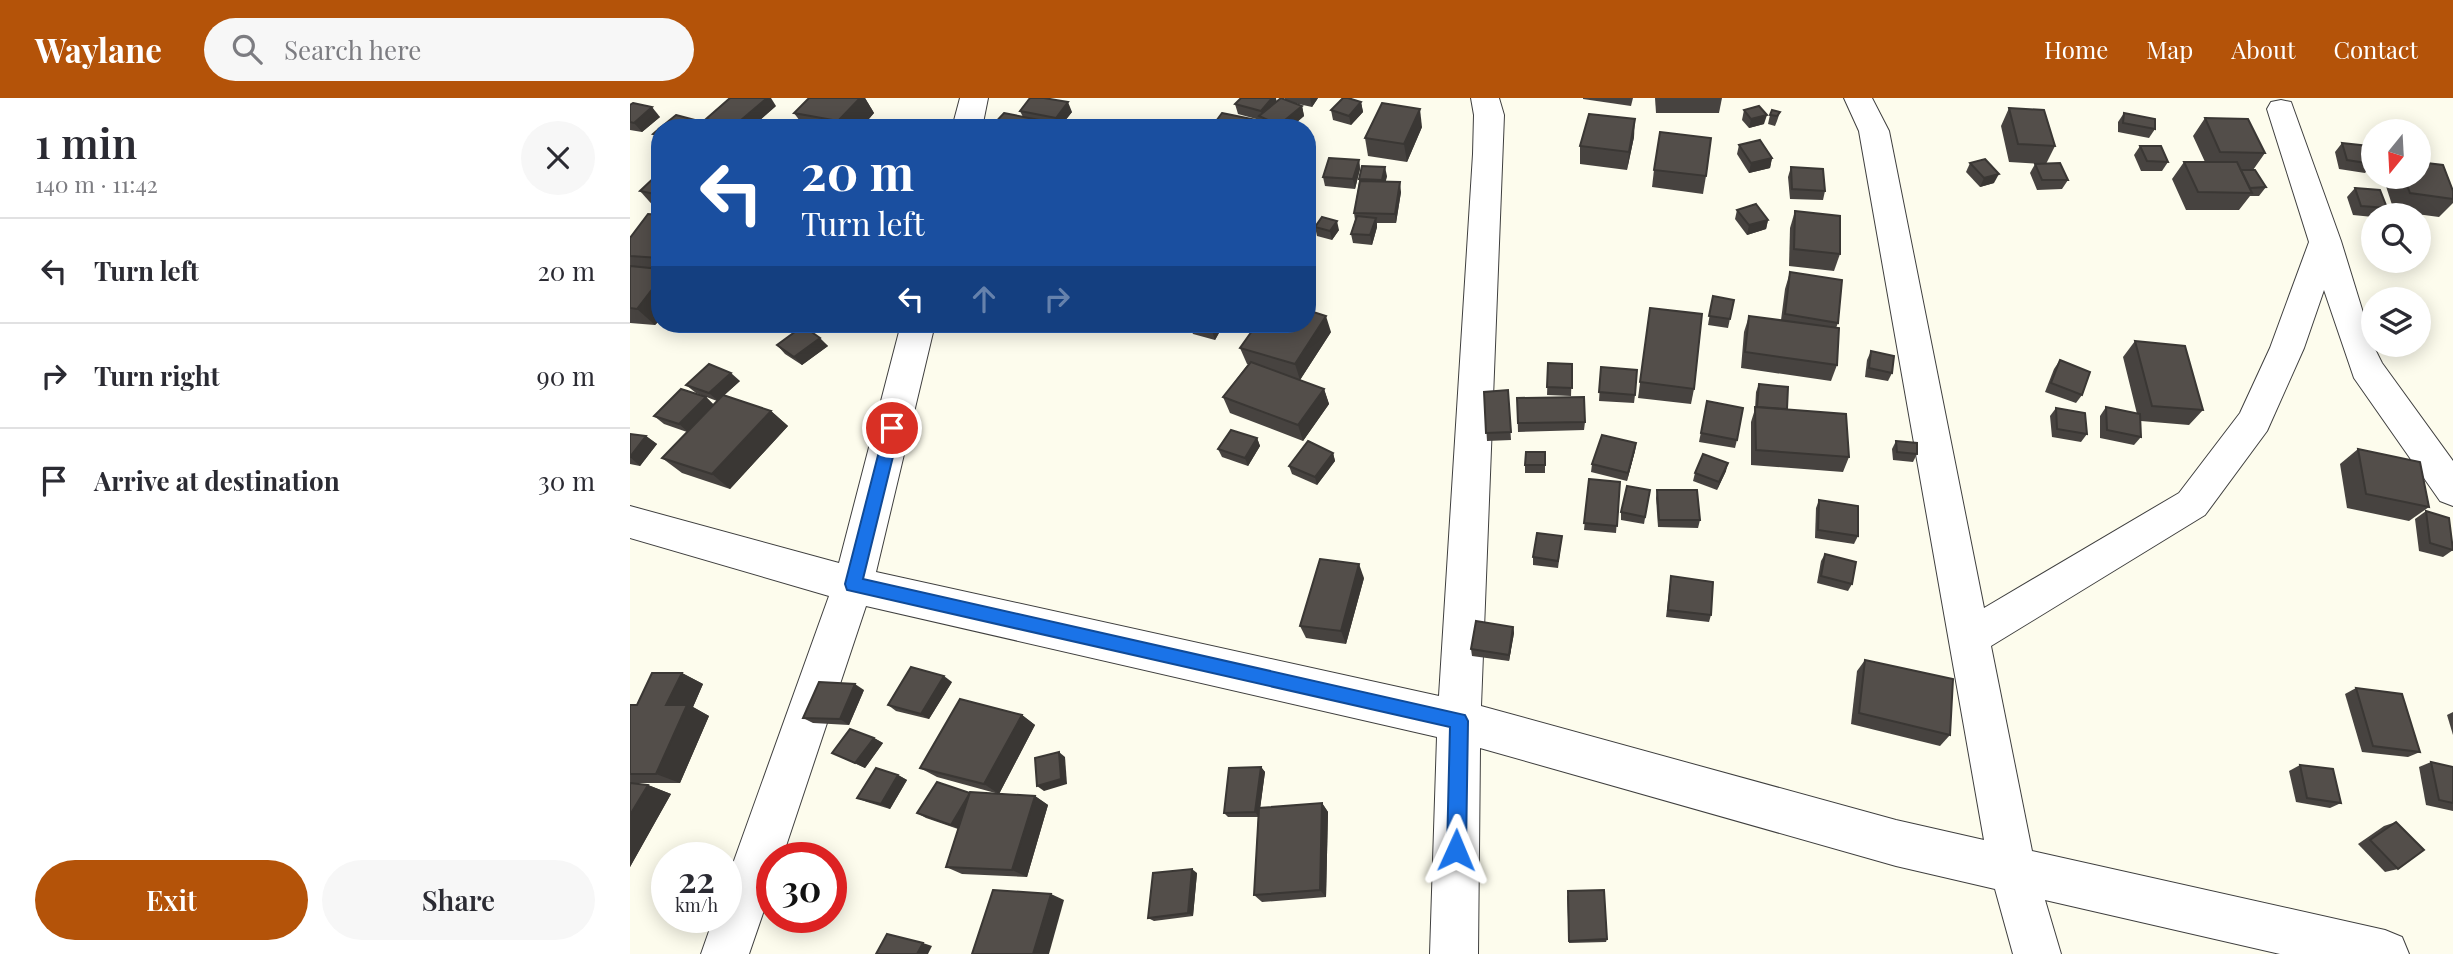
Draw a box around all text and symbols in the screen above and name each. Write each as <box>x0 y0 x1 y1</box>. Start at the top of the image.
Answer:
search box <box>204 18 694 81</box>
text: Waylane <box>35 27 162 71</box>
icon: search <box>228 30 266 68</box>
text: Search here <box>284 32 421 67</box>
text: Home <box>2044 33 2108 65</box>
text: Map <box>2146 33 2193 65</box>
text: About <box>2231 33 2295 65</box>
text: Contact <box>2333 33 2418 65</box>
text: 1 min <box>35 114 137 170</box>
north arrow <box>2361 119 2431 189</box>
map controls <box>2361 119 2431 357</box>
button: close <box>521 121 595 195</box>
text: 20 m <box>801 138 914 203</box>
icon: left <box>686 147 777 238</box>
text: 140 m · 11:42 <box>35 168 158 199</box>
text: Turn left <box>801 201 925 244</box>
button: search <box>2361 203 2431 273</box>
icon: left <box>35 252 73 290</box>
text: Turn left <box>94 253 199 288</box>
text: 20 m <box>537 253 595 288</box>
icon: left <box>892 280 930 318</box>
icon: ahead <box>965 280 1003 318</box>
icon: right <box>1038 280 1076 318</box>
button: layers <box>2361 287 2431 357</box>
icon: right <box>35 357 73 395</box>
text: Turn right <box>94 358 220 393</box>
text: 90 m <box>537 358 595 393</box>
pin <box>862 398 922 458</box>
icon: arrive <box>873 409 911 447</box>
icon: arrive <box>35 462 73 500</box>
text: Arrive at destination <box>94 463 340 498</box>
text: 30 m <box>538 463 595 498</box>
position arrow <box>1419 813 1493 887</box>
speed limit sign: 30 <box>756 842 847 933</box>
text: 22 <box>678 855 715 902</box>
button: Exit <box>35 860 308 940</box>
button: Share <box>322 860 595 940</box>
text: km/h <box>675 893 718 917</box>

